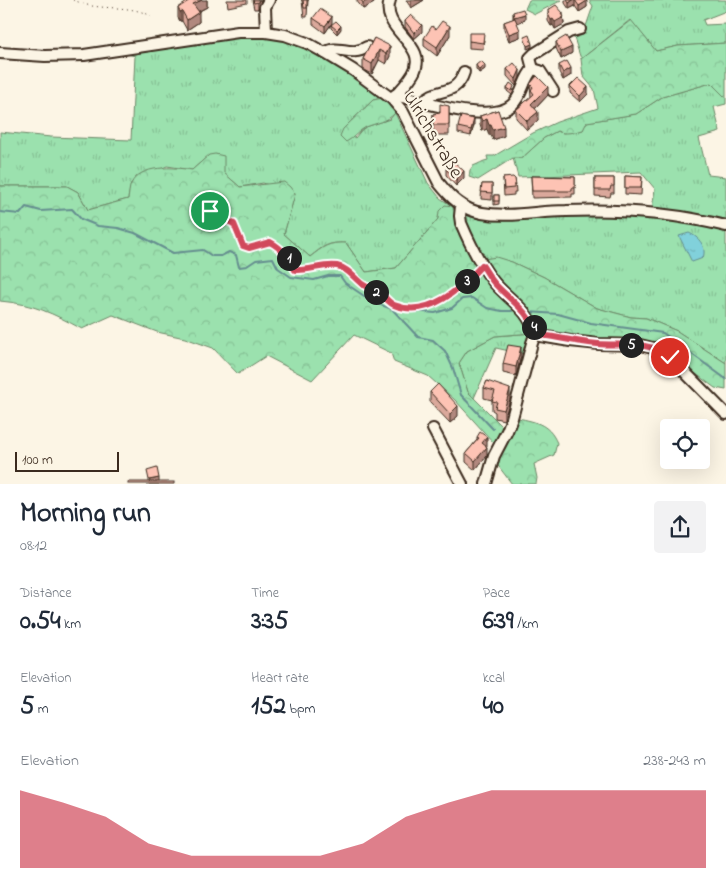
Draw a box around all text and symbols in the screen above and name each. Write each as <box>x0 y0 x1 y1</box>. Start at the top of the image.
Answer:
street label: Ulrichstraße <box>394 86 470 184</box>
pin <box>189 190 231 232</box>
icon: arrive <box>196 197 224 225</box>
pin: 1 <box>276 246 302 270</box>
text: 1 <box>287 248 292 269</box>
pin: 3 <box>454 268 480 294</box>
text: 3 <box>465 271 470 292</box>
pin: 2 <box>364 280 388 304</box>
text: 2 <box>373 282 380 303</box>
pin: 4 <box>522 314 546 340</box>
text: 4 <box>532 317 537 338</box>
pin: 5 <box>618 332 644 358</box>
text: 5 <box>627 335 636 356</box>
pin <box>649 336 691 378</box>
icon: check <box>656 343 684 371</box>
map controls <box>660 419 710 469</box>
button: locate <box>660 419 710 469</box>
scale bar <box>15 449 119 472</box>
text: 100 m <box>22 450 53 471</box>
text: Morning run <box>20 494 151 535</box>
button: share <box>654 501 706 553</box>
text: 08:12 <box>20 534 47 558</box>
text: Distance <box>20 583 72 604</box>
text: Time <box>251 583 279 604</box>
text: Pace <box>483 583 510 604</box>
text: 0.54 <box>20 604 61 640</box>
text: 3:35 <box>251 604 288 640</box>
text: 6:39 <box>483 604 514 640</box>
text: km <box>61 614 81 635</box>
text: /km <box>514 614 538 635</box>
text: Elevation <box>20 668 71 689</box>
text: Heart rate <box>251 668 309 689</box>
text: kcal <box>483 668 505 689</box>
text: 5 <box>20 689 34 725</box>
text: 152 <box>251 689 286 725</box>
text: 40 <box>483 689 504 725</box>
text: m <box>34 699 49 720</box>
text: bpm <box>286 699 315 720</box>
text: Elevation <box>20 749 79 773</box>
text: 238–243 m <box>643 749 706 773</box>

